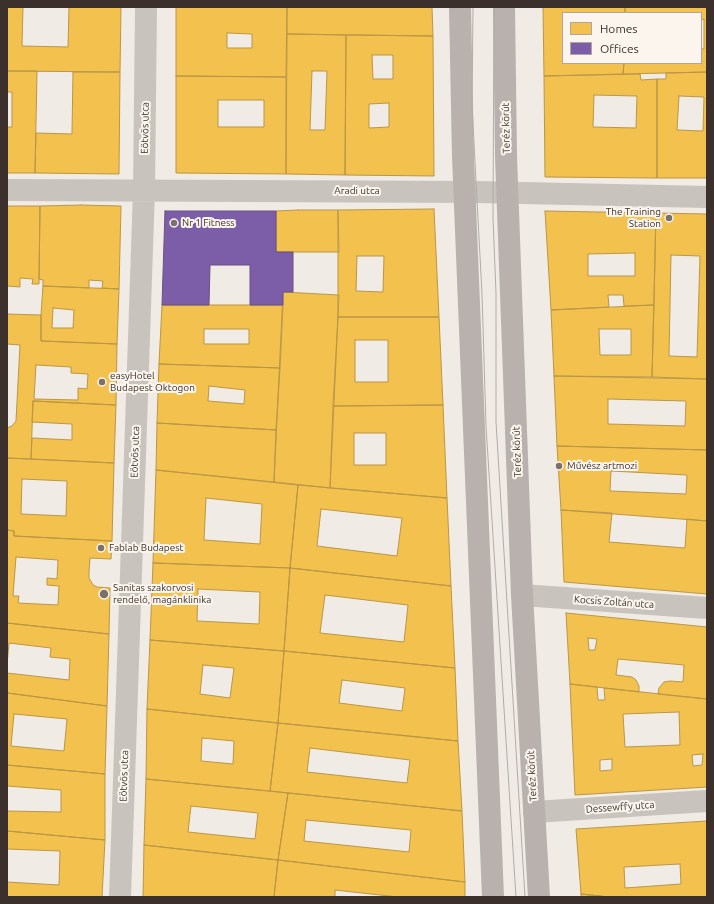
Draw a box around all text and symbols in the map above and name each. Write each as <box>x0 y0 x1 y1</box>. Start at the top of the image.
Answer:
legend <box>562 12 702 64</box>
text: Homes <box>600 22 638 35</box>
text: Offices <box>600 42 639 55</box>
street label: Eötvös utca <box>139 102 151 154</box>
street label: Teréz körút <box>500 102 512 154</box>
street label: Aradi utca <box>334 185 380 197</box>
place label: The Training Station <box>606 206 661 230</box>
marker: The Training Station <box>664 213 674 223</box>
place label: Nr 1 Fitness <box>182 217 235 229</box>
marker: Nr 1 Fitness <box>169 218 179 228</box>
place label: easyHotel Budapest Oktogon <box>110 370 195 394</box>
marker: easyHotel Budapest Oktogon <box>97 377 107 387</box>
street label: Eötvös utca <box>128 426 142 478</box>
street label: Teréz körút <box>510 426 524 478</box>
place label: Művész artmozi <box>567 460 637 472</box>
marker: Művész artmozi <box>554 461 564 471</box>
place label: Fablab Budapest <box>109 542 183 554</box>
marker: Fablab Budapest <box>96 543 106 553</box>
place label: Sanitas szakorvosi rendelő, magánklinika <box>113 582 211 606</box>
marker: Sanitas szakorvosi rendelő, magánklinika <box>98 588 110 600</box>
street label: Kocsis Zoltán utca <box>574 593 654 611</box>
street label: Eötvös utca <box>117 750 131 802</box>
street label: Teréz körút <box>525 750 539 802</box>
street label: Dessewffy utca <box>585 799 655 815</box>

